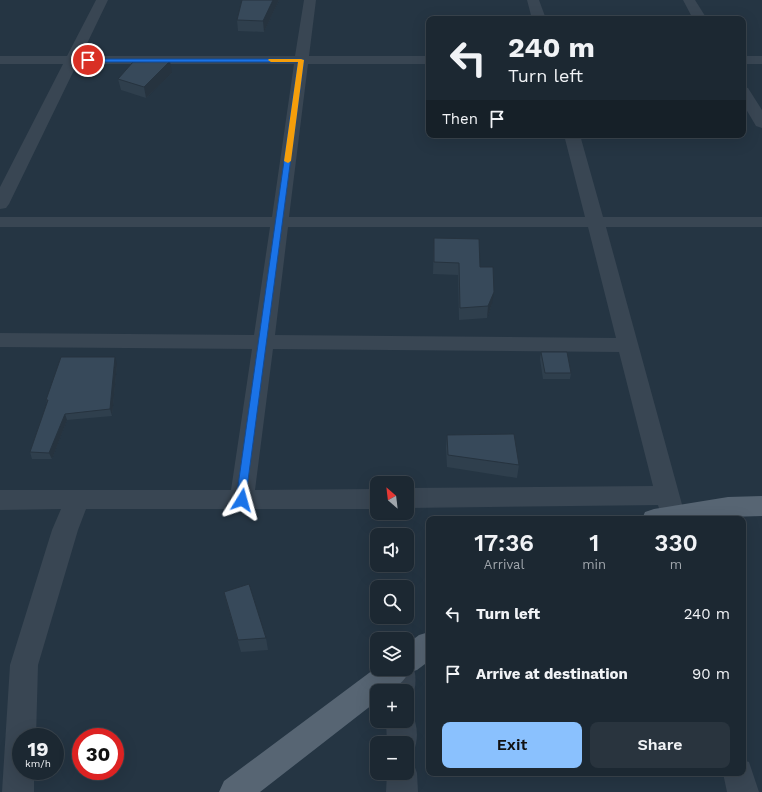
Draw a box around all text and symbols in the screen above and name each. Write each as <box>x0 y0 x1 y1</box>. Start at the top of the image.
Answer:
text: 240 m <box>508 31 595 64</box>
icon: left <box>442 32 494 84</box>
pin <box>71 43 105 77</box>
icon: arrive <box>77 49 99 71</box>
text: Turn left <box>508 65 583 86</box>
icon: arrive <box>486 108 508 130</box>
text: Then <box>442 110 478 128</box>
north arrow <box>370 476 414 520</box>
map controls <box>370 476 414 780</box>
position arrow <box>221 479 263 521</box>
button: sound <box>370 528 414 572</box>
text: 17:36 <box>474 529 534 557</box>
text: 1 <box>589 529 599 557</box>
text: 330 <box>654 529 698 557</box>
text: Arrival <box>484 557 524 572</box>
text: min <box>582 557 606 572</box>
text: m <box>670 557 682 572</box>
button: search <box>370 580 414 624</box>
icon: left <box>442 603 464 625</box>
text: Turn left <box>476 605 540 623</box>
text: 240 m <box>684 605 730 623</box>
button: layers <box>370 632 414 676</box>
icon: arrive <box>442 663 464 685</box>
text: Arrive at destination <box>476 665 628 683</box>
text: 90 m <box>692 665 730 683</box>
button: + <box>370 684 414 728</box>
button: Exit <box>442 722 582 768</box>
button: Share <box>590 722 730 768</box>
speed limit sign: 30 <box>72 728 124 780</box>
button: − <box>370 736 414 780</box>
text: 19 <box>28 737 48 761</box>
text: km/h <box>25 758 51 769</box>

